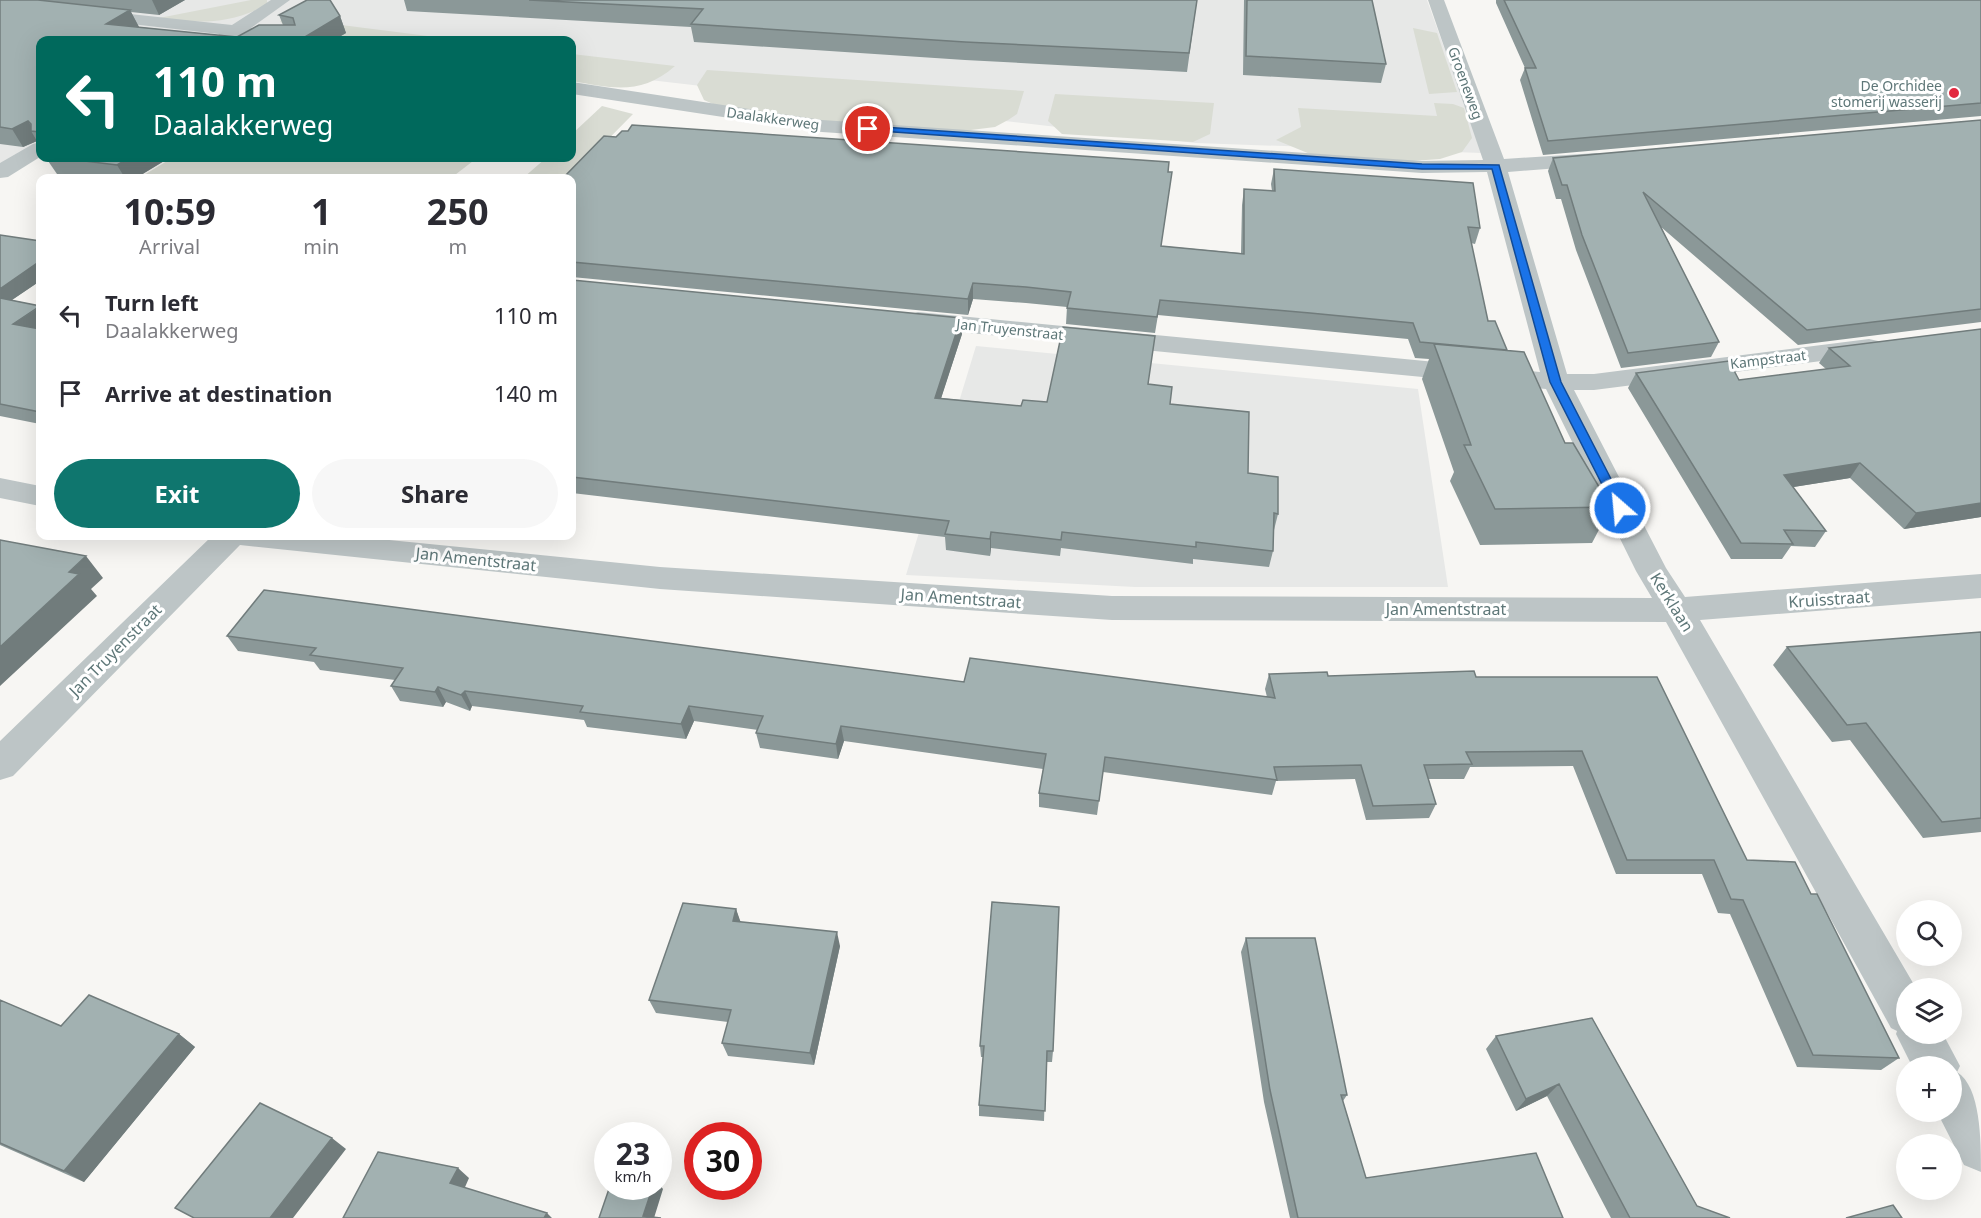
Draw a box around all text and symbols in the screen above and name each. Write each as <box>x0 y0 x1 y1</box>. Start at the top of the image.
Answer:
street label: Groeneweg <box>1444 44 1488 122</box>
text: 110 m <box>153 52 277 109</box>
icon: left <box>54 60 132 138</box>
place label: De Orchidee stomerij wasserij <box>1831 76 1942 111</box>
marker: De Orchidee stomerij wasserij <box>1947 86 1961 100</box>
street label: Daalakkerweg <box>725 102 821 134</box>
pin <box>842 103 893 154</box>
text: Daalakkerweg <box>153 106 333 143</box>
icon: arrive <box>851 112 884 145</box>
text: 10:59 <box>123 187 216 236</box>
text: 1 <box>311 187 332 236</box>
text: 250 <box>427 187 489 236</box>
text: Arrival <box>139 233 200 260</box>
text: min <box>303 233 339 260</box>
text: m <box>448 233 467 260</box>
text: Turn left <box>105 287 199 317</box>
icon: left <box>54 299 87 332</box>
text: 110 m <box>494 300 558 330</box>
street label: Jan Truyenstraat <box>954 314 1064 344</box>
text: Daalakkerweg <box>105 317 239 344</box>
street label: Kampstraat <box>1729 345 1807 373</box>
icon: arrive <box>54 377 87 410</box>
text: Arrive at destination <box>105 378 332 408</box>
text: 140 m <box>494 378 558 408</box>
button: Exit <box>54 459 300 528</box>
button: Share <box>312 459 558 528</box>
position arrow <box>1588 476 1652 540</box>
street label: Jan Amentstraat <box>413 542 537 576</box>
street label: Kerklaan <box>1645 568 1699 636</box>
street label: Jan Amentstraat <box>898 583 1022 613</box>
street label: Kruisstraat <box>1788 585 1871 613</box>
street label: Jan Amentstraat <box>1384 598 1507 620</box>
street label: Jan Truyenstraat <box>62 599 166 703</box>
map controls <box>1896 900 1962 1200</box>
button: search <box>1896 900 1962 966</box>
button: layers <box>1896 978 1962 1044</box>
button: + <box>1896 1056 1962 1122</box>
speed limit sign: 30 <box>684 1122 762 1200</box>
text: 23 <box>616 1133 650 1174</box>
button: − <box>1896 1134 1962 1200</box>
text: km/h <box>615 1166 651 1186</box>

